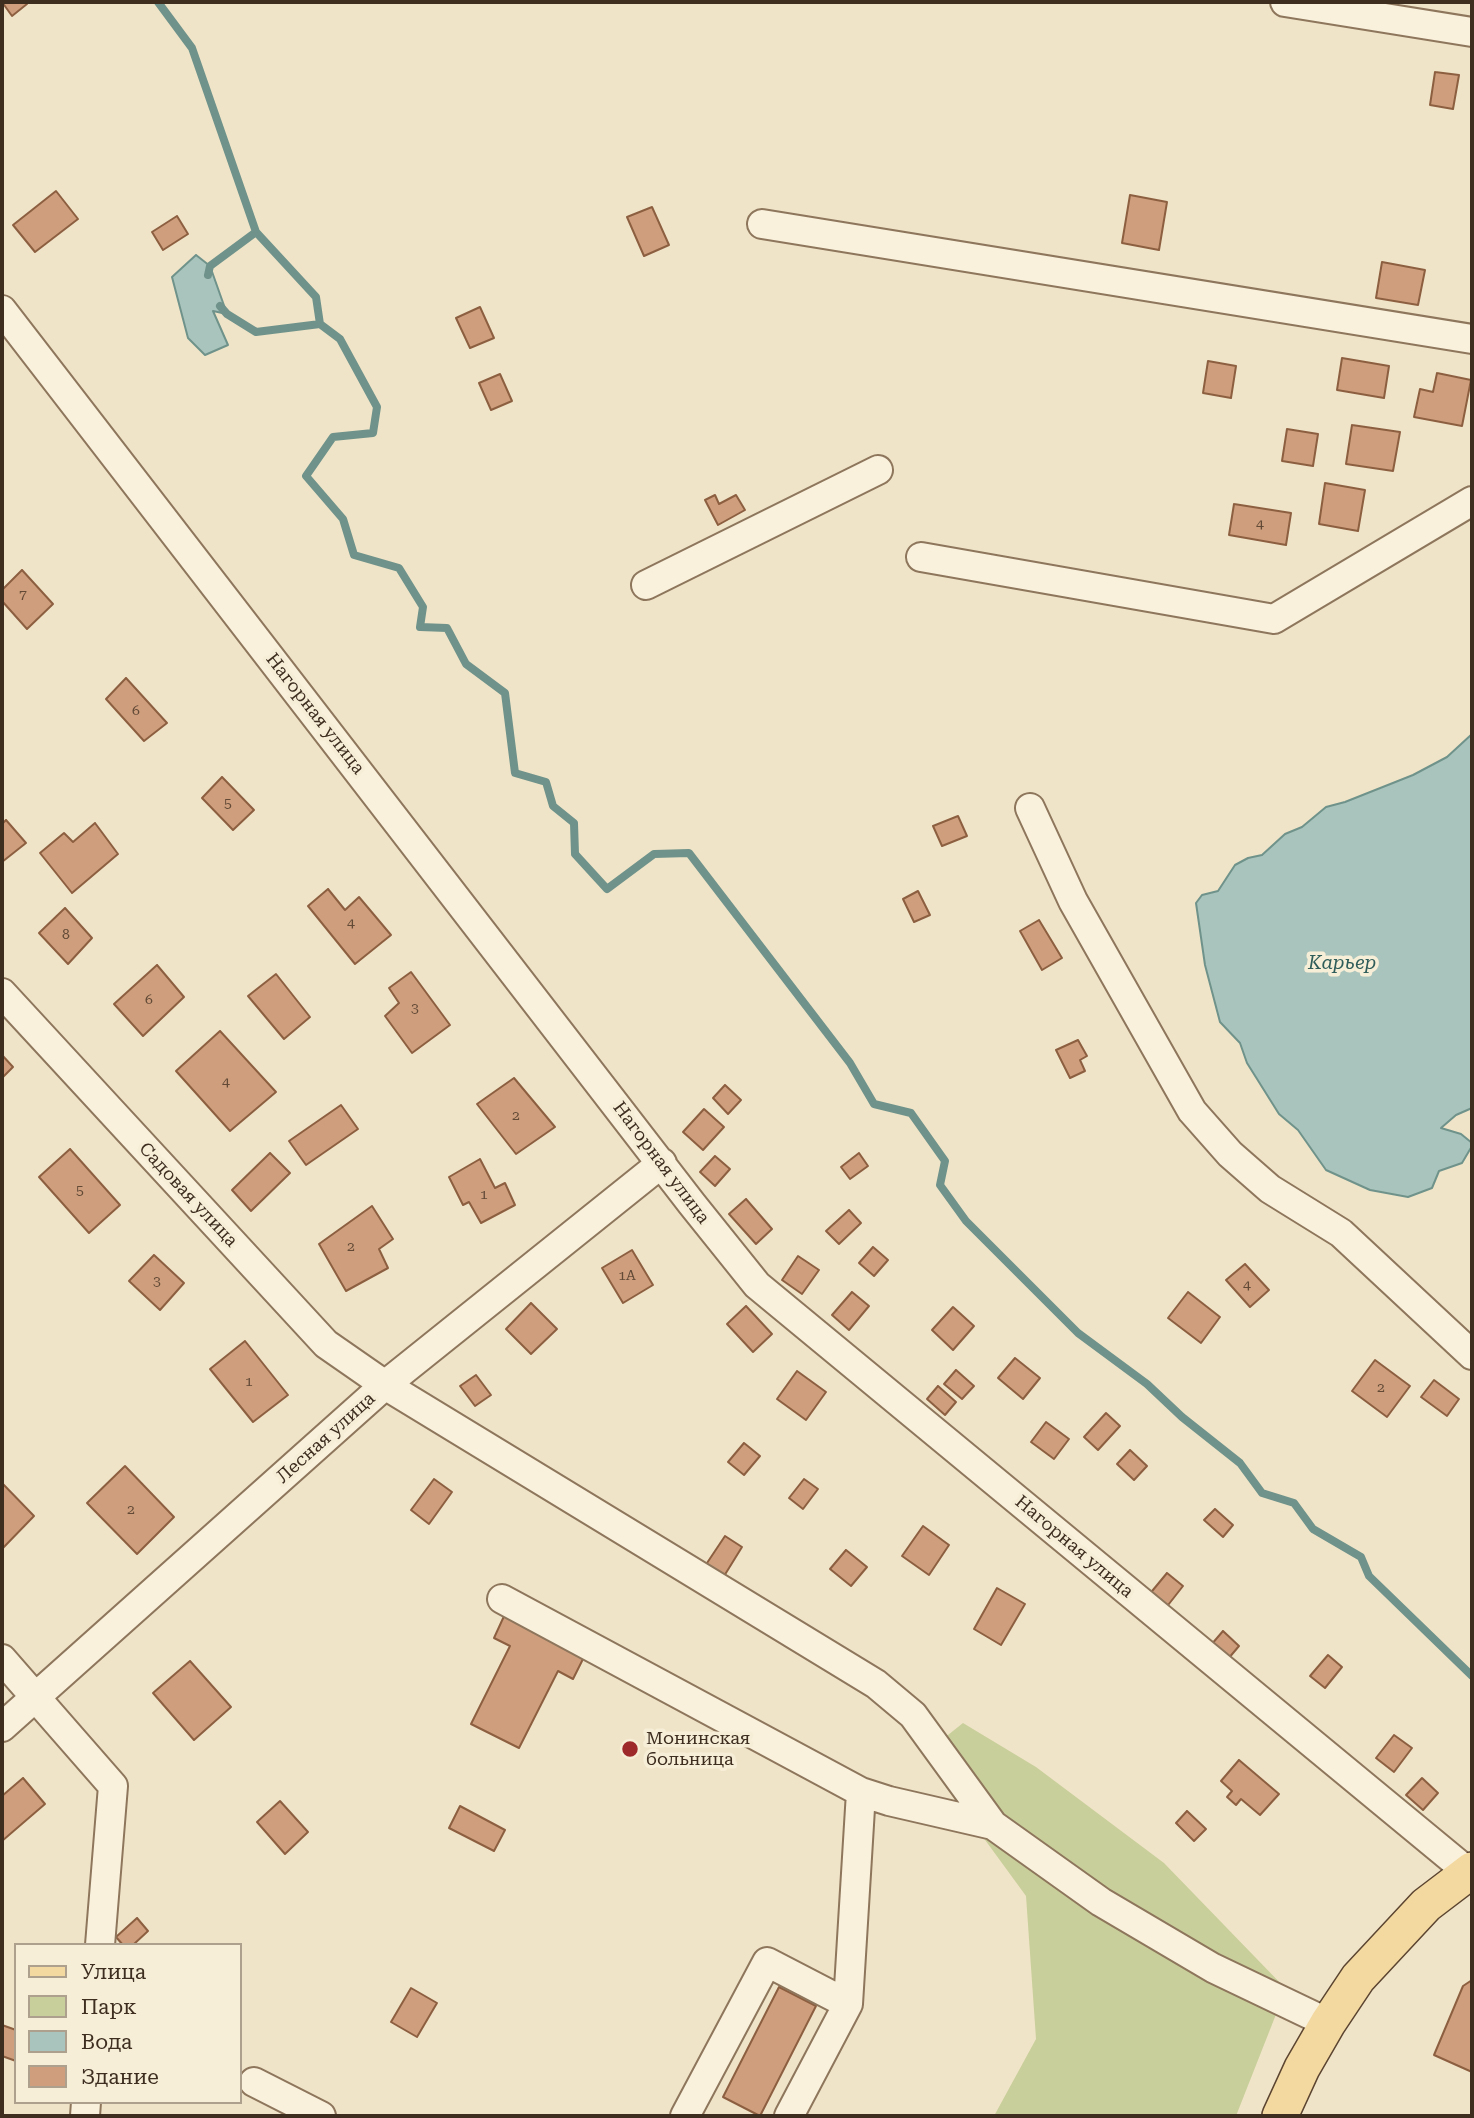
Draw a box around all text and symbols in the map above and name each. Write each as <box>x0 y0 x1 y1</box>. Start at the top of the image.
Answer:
house number: 4 <box>1256 516 1264 532</box>
house number: 7 <box>19 587 27 603</box>
street label: Нагорная улица <box>261 649 369 779</box>
house number: 6 <box>132 703 140 719</box>
house number: 5 <box>224 796 232 812</box>
house number: 4 <box>347 915 355 931</box>
house number: 8 <box>62 927 70 943</box>
water label: Карьер <box>1308 952 1376 974</box>
house number: 6 <box>145 992 153 1008</box>
house number: 3 <box>411 1001 419 1017</box>
house number: 4 <box>222 1074 230 1090</box>
street label: Нагорная улица <box>608 1098 714 1228</box>
house number: 2 <box>512 1108 520 1124</box>
street label: Садовая улица <box>134 1138 242 1252</box>
house number: 5 <box>76 1183 84 1199</box>
house number: 1 <box>480 1187 488 1203</box>
house number: 2 <box>347 1239 355 1255</box>
house number: 1А <box>618 1268 636 1284</box>
house number: 3 <box>153 1274 161 1290</box>
house number: 4 <box>1243 1277 1251 1293</box>
house number: 1 <box>245 1374 253 1390</box>
house number: 2 <box>1377 1380 1385 1396</box>
street label: Лесная улица <box>272 1388 380 1488</box>
street label: Нагорная улица <box>1011 1491 1137 1603</box>
house number: 2 <box>127 1502 135 1518</box>
place label: Монинская больница <box>646 1728 750 1770</box>
marker: Монинская больница <box>620 1739 640 1759</box>
legend <box>14 1943 242 2104</box>
text: Улица <box>81 1960 146 1984</box>
text: Парк <box>81 1995 137 2019</box>
text: Вода <box>81 2030 133 2054</box>
text: Здание <box>81 2065 159 2089</box>

